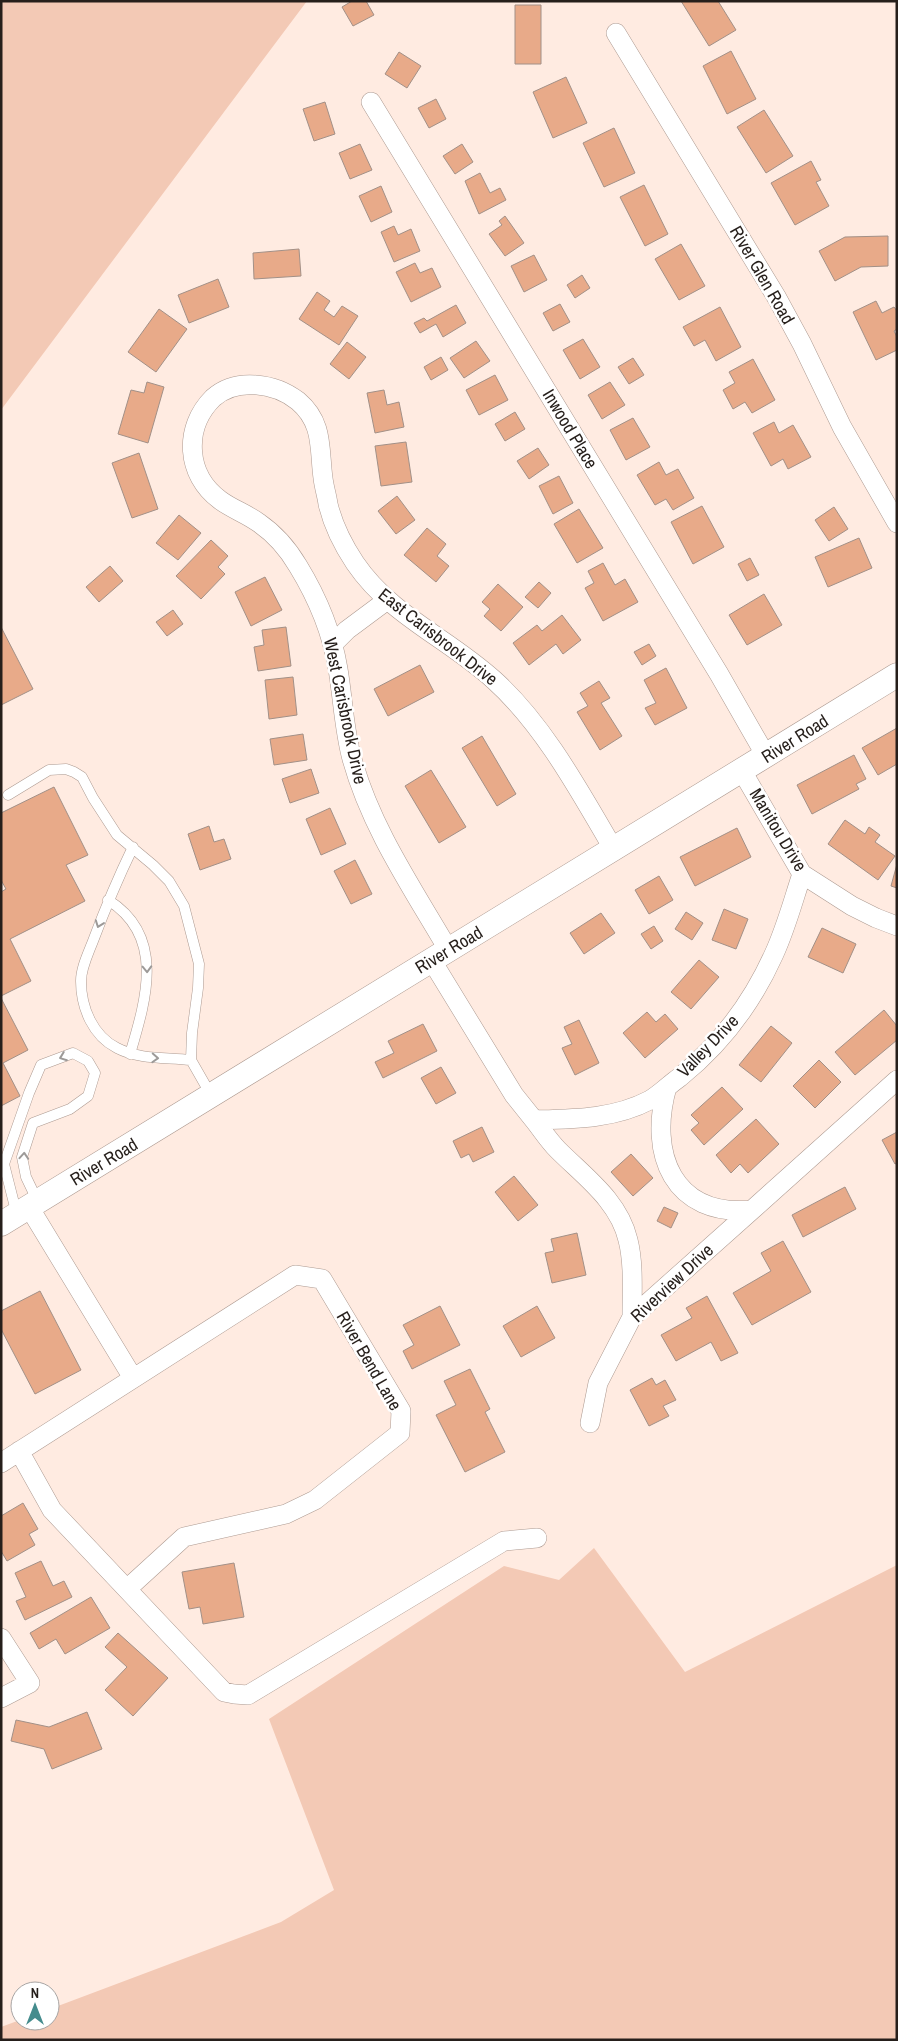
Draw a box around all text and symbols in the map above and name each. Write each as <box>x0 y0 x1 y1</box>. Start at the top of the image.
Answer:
street label: River Glen Road <box>724 221 801 329</box>
street label: Inwood Place <box>537 384 604 473</box>
street label: East Carisbrook Drive <box>373 582 503 691</box>
street label: West Carisbrook Drive <box>318 635 373 786</box>
street label: River Road <box>756 708 833 769</box>
street label: Manitou Drive <box>744 784 813 876</box>
one-way arrow <box>95 919 105 928</box>
street label: River Road <box>410 920 487 980</box>
one-way arrow <box>142 966 152 974</box>
street label: Valley Drive <box>671 1009 744 1083</box>
one-way arrow <box>59 1051 68 1061</box>
one-way arrow <box>151 1052 159 1063</box>
street label: River Road <box>65 1132 142 1192</box>
one-way arrow <box>19 1152 30 1160</box>
street label: Riverview Drive <box>625 1238 719 1328</box>
street label: River Bend Lane <box>331 1307 408 1415</box>
north arrow <box>10 1981 60 2031</box>
text: N <box>31 1984 39 2002</box>

